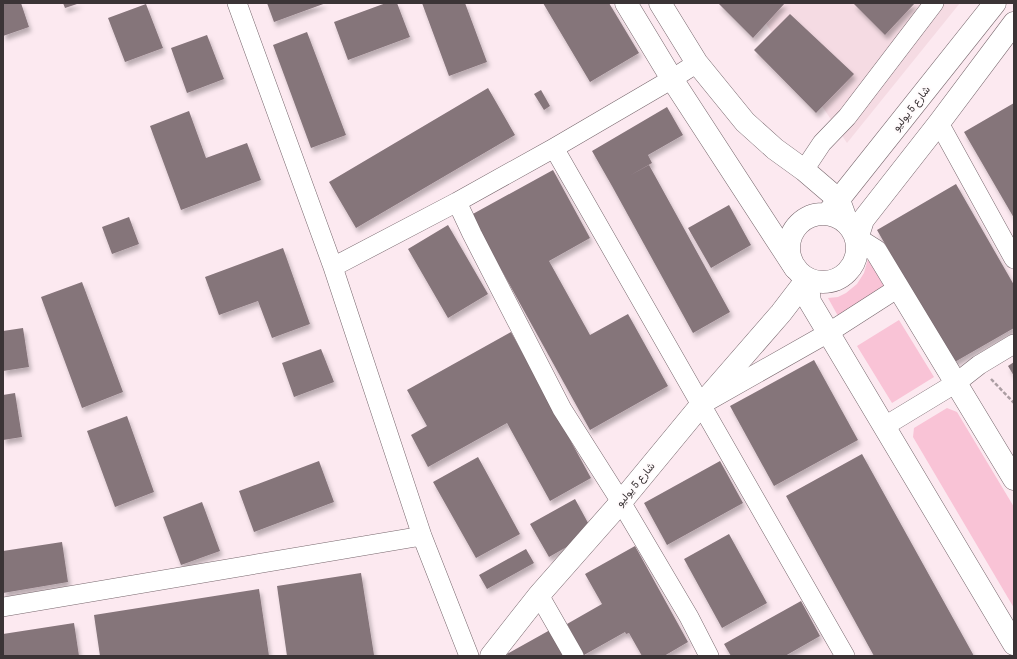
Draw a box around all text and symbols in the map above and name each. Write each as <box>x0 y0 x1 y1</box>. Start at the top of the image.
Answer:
street label: شارع 5 يوليو <box>889 82 934 134</box>
street label: شارع 5 يوليو <box>612 459 659 510</box>

